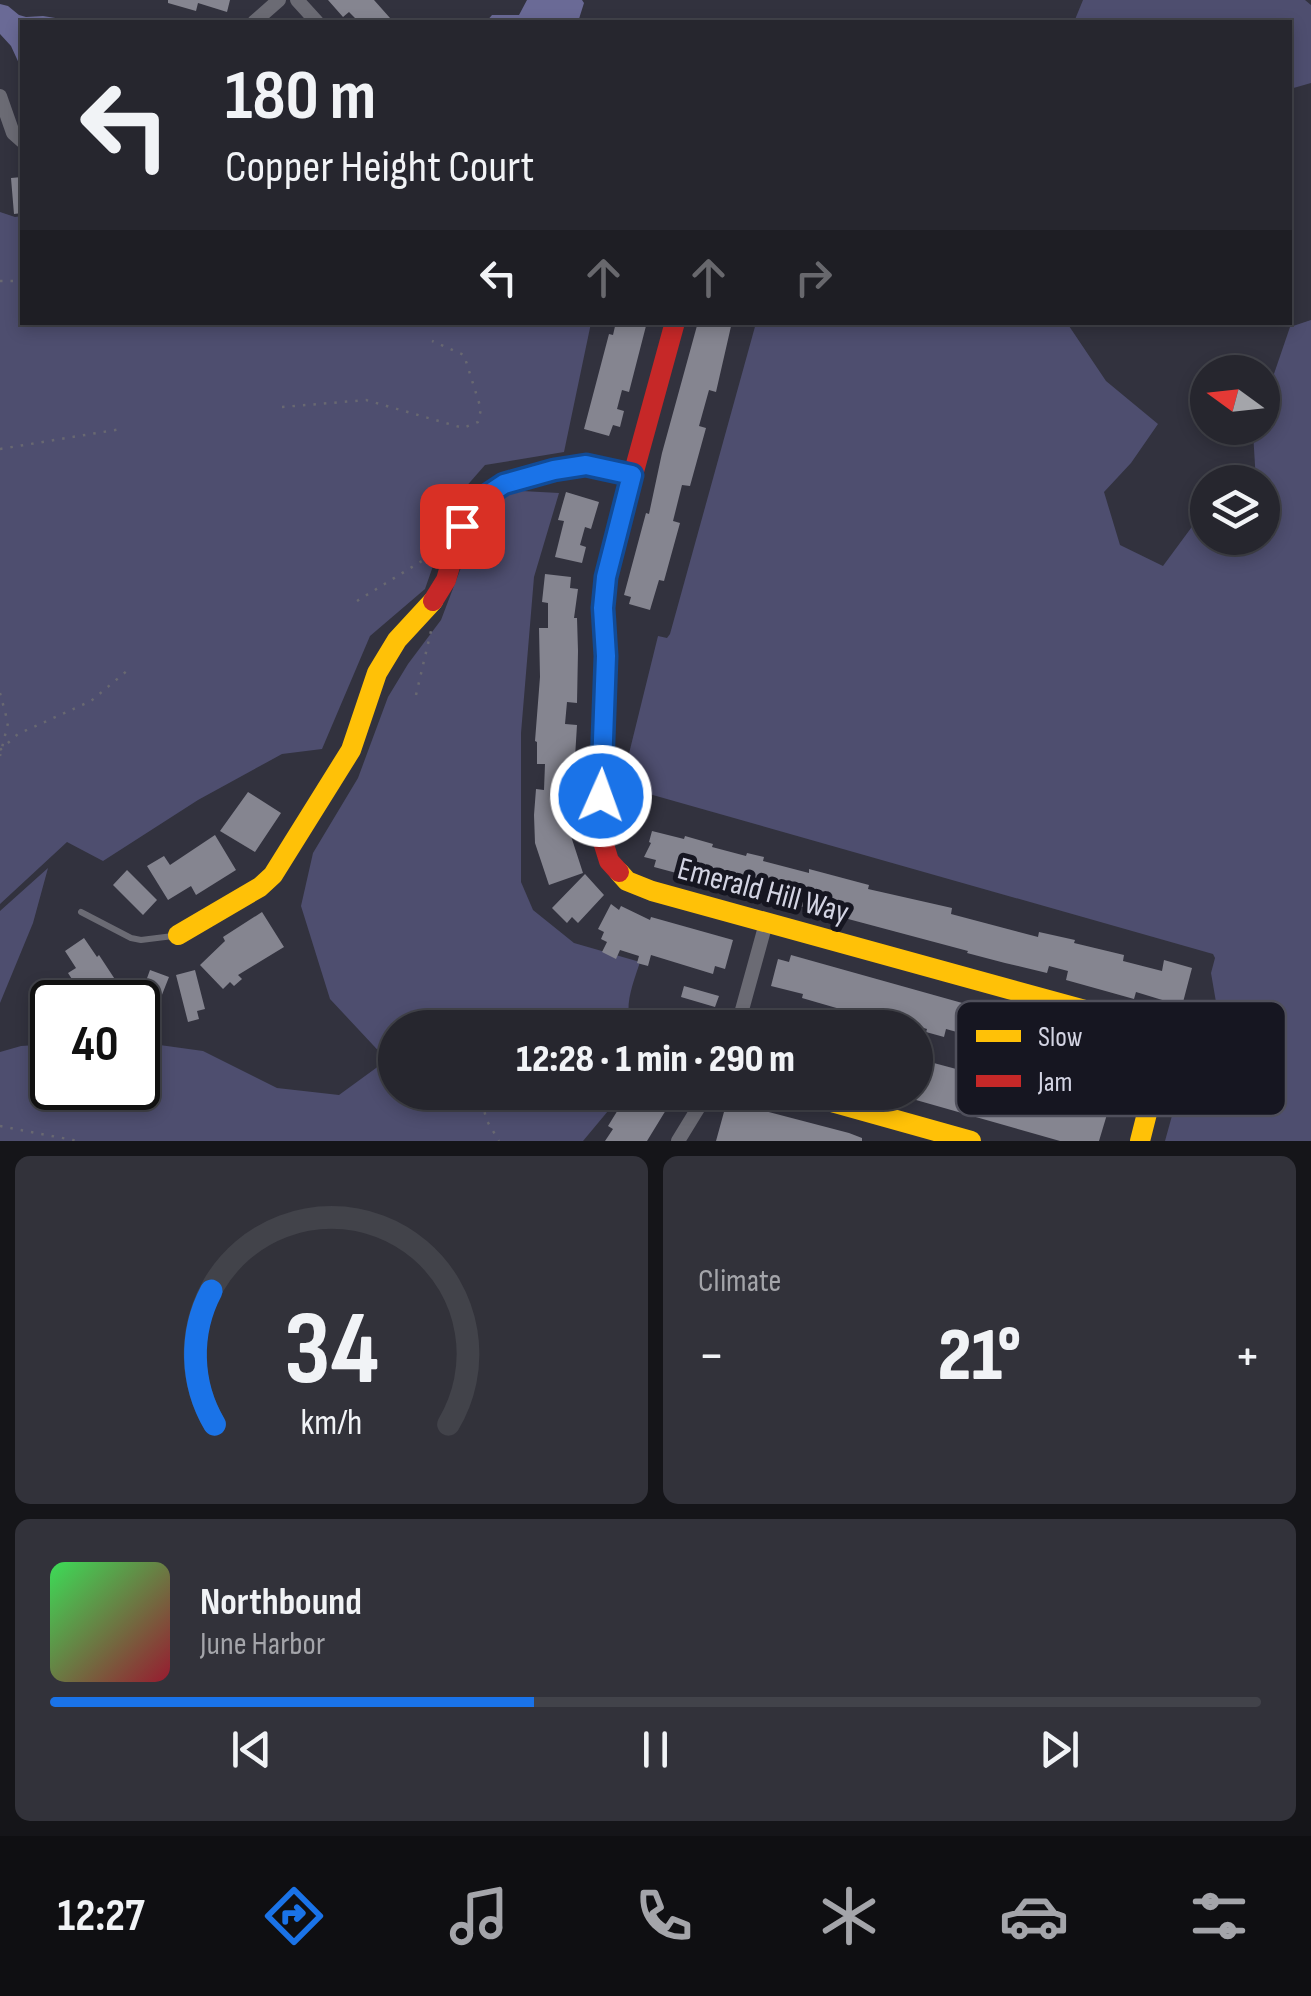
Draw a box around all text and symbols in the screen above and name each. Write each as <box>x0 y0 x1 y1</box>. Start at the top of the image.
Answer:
text: 180 m <box>225 55 376 139</box>
icon: left <box>60 60 190 190</box>
text: Copper Height Court <box>225 140 534 195</box>
icon: left <box>471 250 526 305</box>
icon: ahead <box>576 250 631 305</box>
icon: ahead <box>681 250 736 305</box>
icon: right <box>786 250 841 305</box>
north arrow <box>1190 355 1280 445</box>
map controls <box>1190 355 1280 555</box>
button: layers <box>1190 465 1280 555</box>
pin <box>420 484 505 569</box>
icon: arrive <box>435 499 490 554</box>
position arrow <box>549 744 653 848</box>
street label: Emerald Hill Way <box>673 849 853 933</box>
speed limit sign: 40 <box>30 980 160 1110</box>
legend <box>956 1001 1286 1116</box>
text: Slow <box>1038 1021 1083 1054</box>
text: 12:28 · 1 min · 290 m <box>516 1037 795 1082</box>
text: Jam <box>1037 1066 1073 1099</box>
text: Climate <box>698 1262 781 1301</box>
text: 34 <box>284 1288 379 1413</box>
text: 21° <box>938 1311 1021 1402</box>
text: − <box>698 1323 725 1390</box>
text: + <box>1234 1323 1261 1390</box>
text: km/h <box>301 1402 362 1445</box>
text: Northbound <box>200 1580 362 1625</box>
text: June Harbor <box>200 1625 325 1664</box>
icon: previous <box>224 1722 279 1777</box>
icon: pause <box>628 1722 683 1777</box>
icon: next <box>1032 1722 1087 1777</box>
icon: directions <box>259 1881 329 1951</box>
icon: music <box>444 1881 514 1951</box>
icon: phone <box>629 1881 699 1951</box>
icon: climate <box>814 1881 884 1951</box>
icon: car <box>999 1881 1069 1951</box>
icon: filters <box>1184 1881 1254 1951</box>
text: 12:27 <box>57 1889 145 1944</box>

